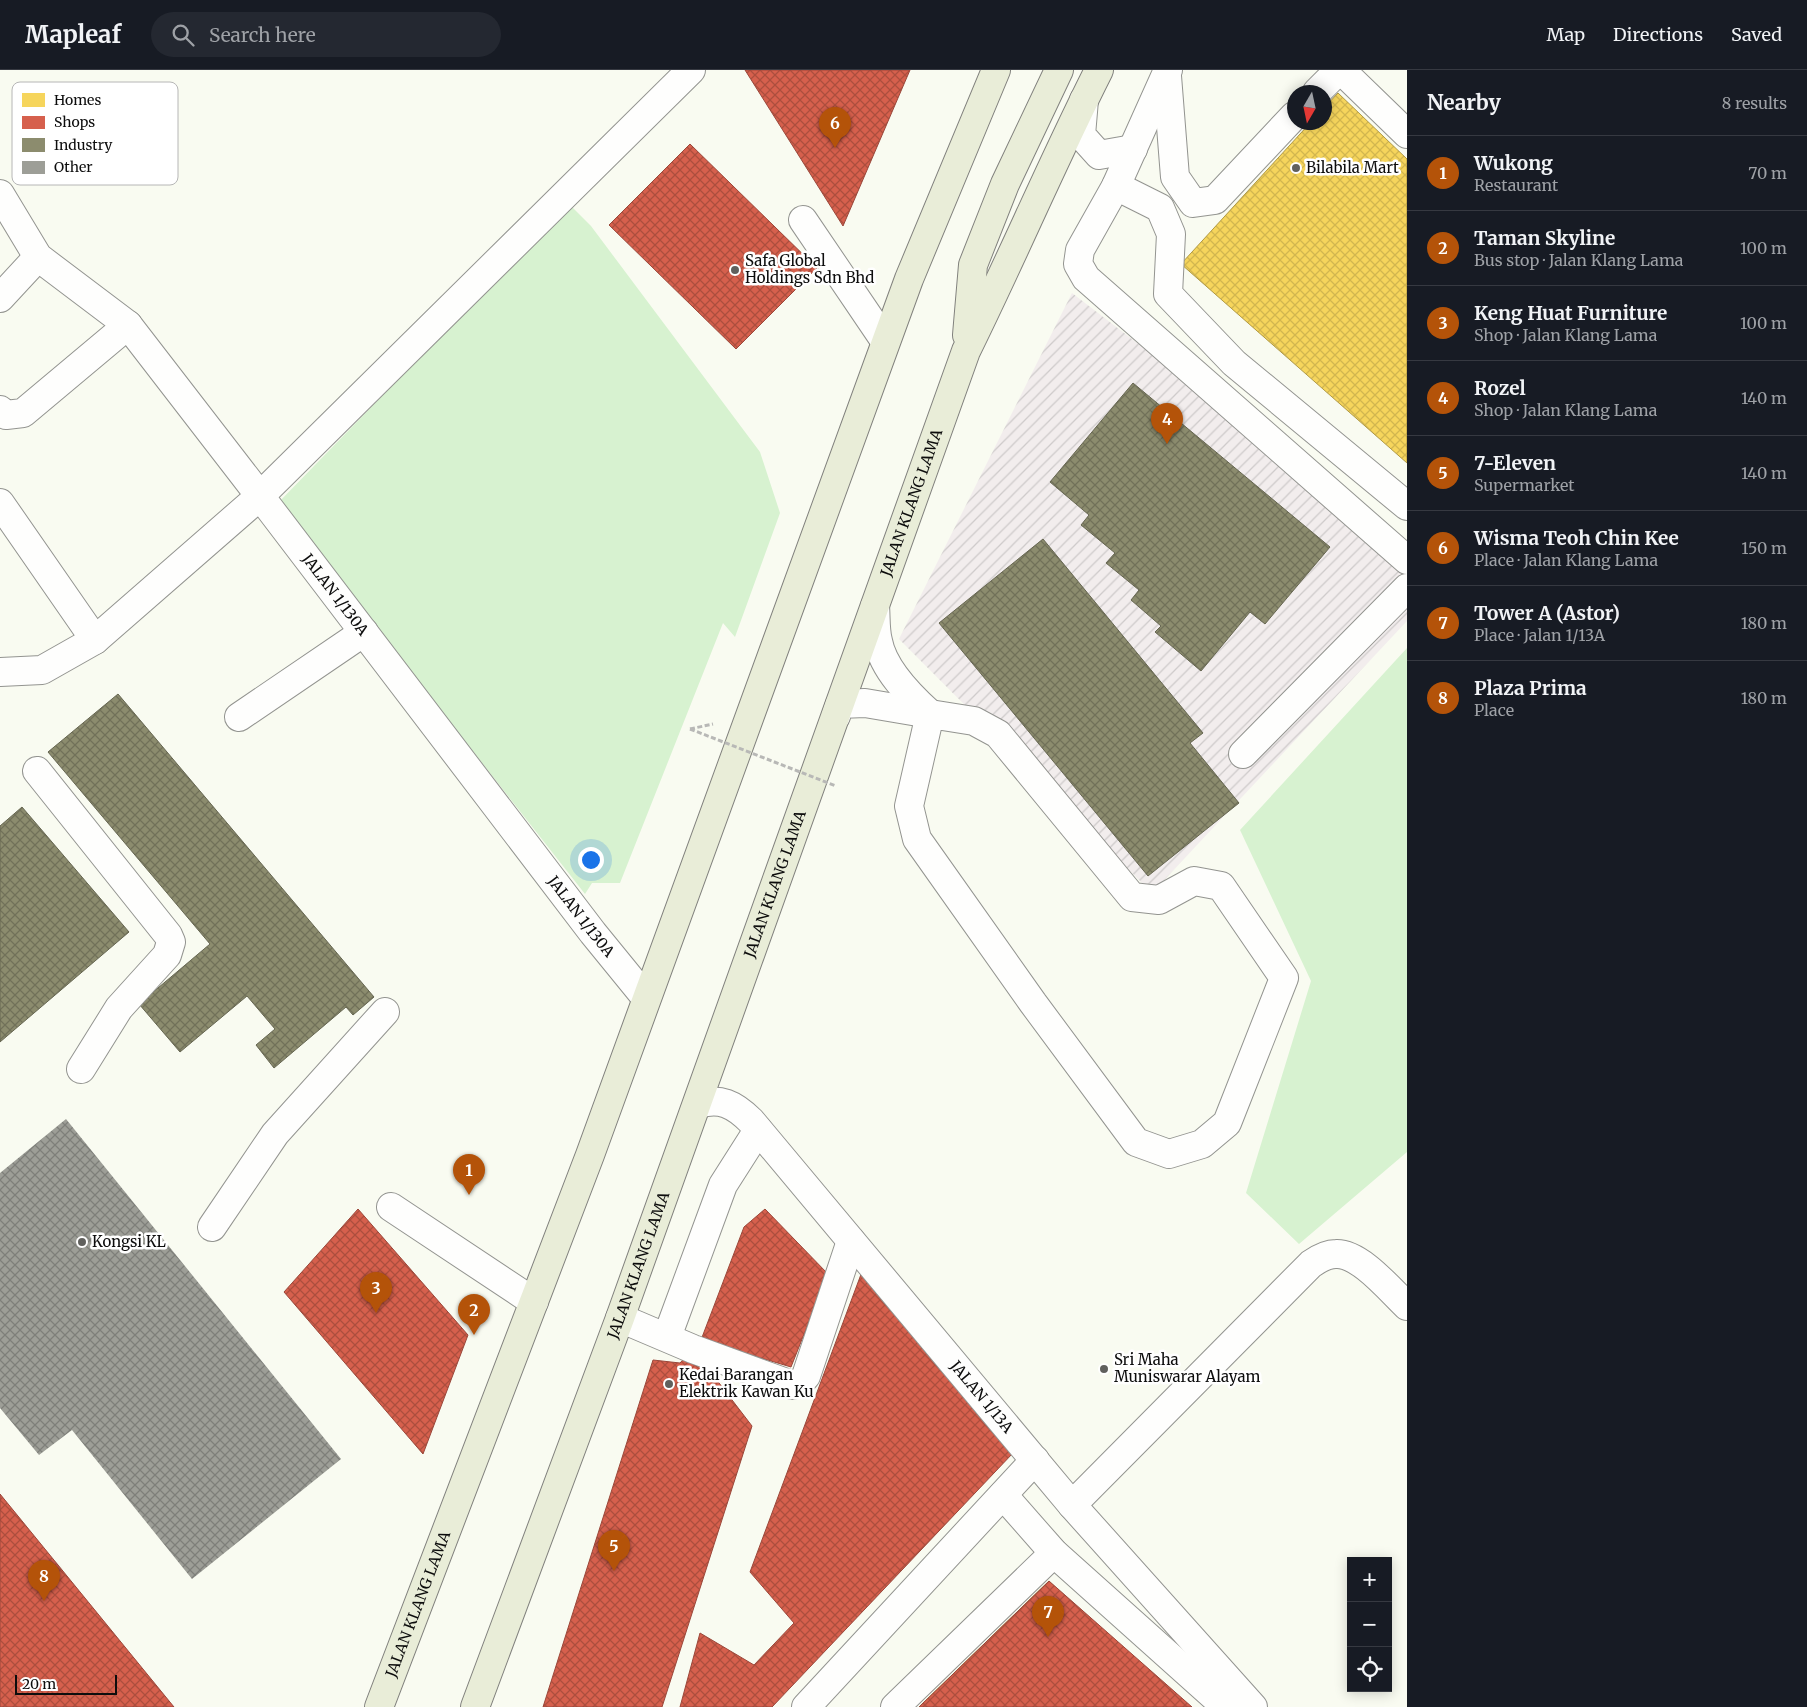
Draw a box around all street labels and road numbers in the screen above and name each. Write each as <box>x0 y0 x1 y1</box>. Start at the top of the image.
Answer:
street label: JALAN KLANG LAMA <box>876 426 946 580</box>
street label: JALAN 1/130A <box>298 549 373 639</box>
street label: JALAN KLANG LAMA <box>739 807 810 961</box>
street label: JALAN 1/130A <box>543 871 619 961</box>
street label: JALAN KLANG LAMA <box>603 1189 674 1342</box>
street label: JALAN 1/13A <box>946 1356 1018 1437</box>
street label: JALAN KLANG LAMA <box>381 1528 455 1681</box>

